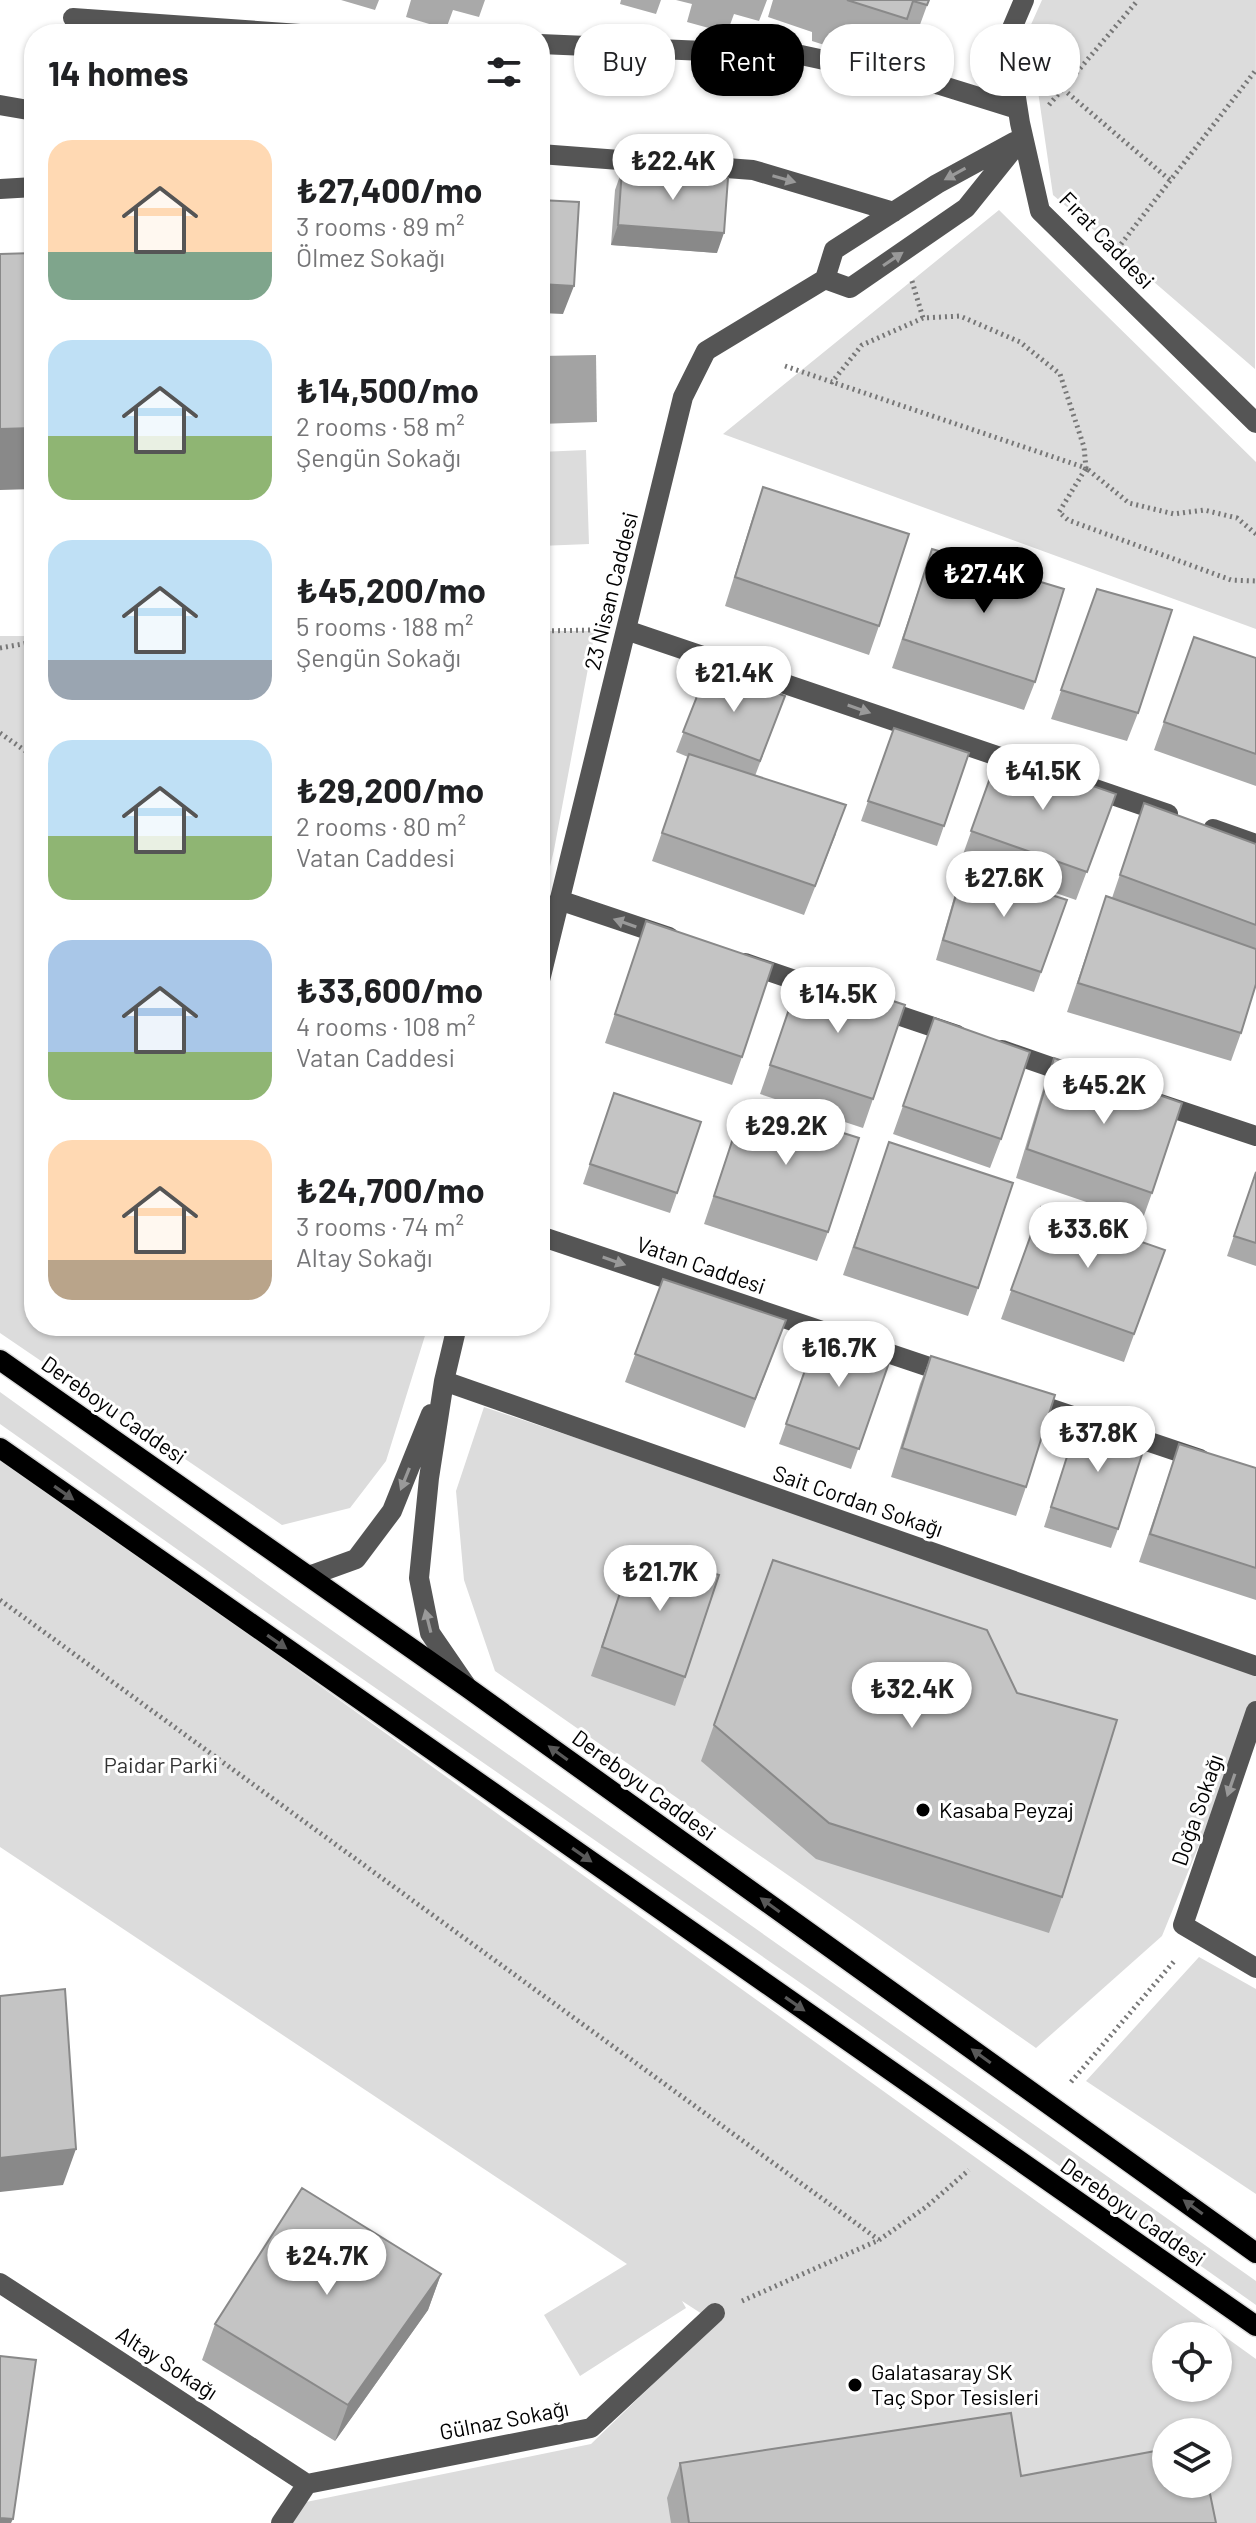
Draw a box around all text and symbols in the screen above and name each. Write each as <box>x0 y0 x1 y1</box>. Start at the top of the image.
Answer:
chip: Buy <box>574 24 675 96</box>
chip: Rent <box>691 24 804 96</box>
chip: Filters <box>820 24 954 96</box>
chip: New <box>970 24 1080 96</box>
icon: filters <box>482 50 526 94</box>
text: 14 homes <box>48 52 189 93</box>
pin: ₺22.4K <box>608 134 738 202</box>
text: ₺22.4K <box>631 144 716 175</box>
one-way arrow <box>943 168 966 181</box>
text: ₺27,400/mo <box>296 169 482 210</box>
icon: home <box>112 172 208 268</box>
one-way arrow <box>772 173 797 185</box>
street label: Fırat Caddesi <box>1055 185 1160 293</box>
text: 3 rooms · 89 m² <box>296 210 464 241</box>
text: Ölmez Sokağı <box>296 241 445 272</box>
one-way arrow <box>882 252 904 267</box>
text: ₺14,500/mo <box>296 369 479 410</box>
icon: home <box>112 372 208 468</box>
text: 2 rooms · 58 m² <box>296 410 465 441</box>
text: Şengün Sokağı <box>296 441 461 472</box>
street label: 23 Nisan Caddesi <box>578 509 642 673</box>
pin: ₺27.4K <box>919 547 1049 615</box>
text: ₺27.4K <box>943 557 1025 588</box>
text: ₺45,200/mo <box>296 569 486 610</box>
icon: home <box>112 572 208 668</box>
text: 5 rooms · 188 m² <box>296 610 473 641</box>
text: Şengün Sokağı <box>296 641 461 672</box>
pin: ₺21.4K <box>669 646 799 714</box>
text: ₺21.4K <box>694 656 774 687</box>
one-way arrow <box>847 703 871 716</box>
pin: ₺41.5K <box>978 744 1108 812</box>
text: ₺41.5K <box>1005 754 1081 785</box>
text: ₺29,200/mo <box>296 769 484 810</box>
icon: home <box>112 772 208 868</box>
text: 2 rooms · 80 m² <box>296 810 466 841</box>
text: Vatan Caddesi <box>296 841 455 872</box>
pin: ₺27.6K <box>939 851 1069 919</box>
text: ₺27.6K <box>964 861 1044 892</box>
one-way arrow <box>613 916 637 928</box>
pin: ₺14.5K <box>773 967 903 1035</box>
text: ₺33,600/mo <box>296 969 483 1010</box>
icon: home <box>112 972 208 1068</box>
text: ₺14.5K <box>798 977 878 1008</box>
text: 4 rooms · 108 m² <box>296 1010 476 1041</box>
text: Vatan Caddesi <box>296 1041 455 1072</box>
pin: ₺45.2K <box>1039 1058 1169 1126</box>
text: ₺45.2K <box>1062 1068 1146 1099</box>
pin: ₺29.2K <box>721 1099 851 1167</box>
text: ₺29.2K <box>744 1109 828 1140</box>
text: ₺24,700/mo <box>296 1169 485 1210</box>
icon: home <box>112 1172 208 1268</box>
pin: ₺33.6K <box>1023 1202 1153 1270</box>
text: 3 rooms · 74 m² <box>296 1210 464 1241</box>
text: ₺33.6K <box>1047 1212 1129 1243</box>
street label: Vatan Caddesi <box>633 1230 769 1298</box>
text: Altay Sokağı <box>296 1241 432 1272</box>
one-way arrow <box>602 1256 626 1268</box>
pin: ₺16.7K <box>774 1321 904 1389</box>
text: ₺16.7K <box>801 1331 877 1362</box>
street label: Dereboyu Caddesi <box>37 1350 192 1469</box>
pin: ₺37.8K <box>1033 1406 1163 1474</box>
text: ₺37.8K <box>1058 1416 1138 1447</box>
street label: Sait Cordan Sokağı <box>770 1459 947 1541</box>
one-way arrow <box>398 1467 411 1491</box>
one-way arrow <box>53 1485 74 1500</box>
pin: ₺21.7K <box>595 1545 725 1613</box>
text: ₺21.7K <box>622 1555 698 1586</box>
one-way arrow <box>422 1609 434 1634</box>
one-way arrow <box>266 1634 287 1649</box>
pin: ₺32.4K <box>847 1662 977 1730</box>
text: ₺32.4K <box>870 1672 954 1703</box>
street label: Dereboyu Caddesi <box>568 1723 721 1845</box>
one-way arrow <box>548 1746 569 1761</box>
street label: Doğa Sokağı <box>1165 1750 1227 1869</box>
park label: Paidar Parki <box>104 1751 218 1777</box>
one-way arrow <box>1224 1773 1236 1797</box>
place label: Kasaba Peyzaj <box>939 1796 1074 1822</box>
marker: Kasaba Peyzaj <box>914 1801 932 1819</box>
one-way arrow <box>571 1847 592 1862</box>
one-way arrow <box>759 1897 780 1913</box>
one-way arrow <box>784 1996 805 2011</box>
one-way arrow <box>970 2048 992 2064</box>
street label: Dereboyu Caddesi <box>1056 2152 1211 2271</box>
one-way arrow <box>1182 2200 1203 2215</box>
pin: ₺24.7K <box>262 2229 392 2297</box>
text: ₺24.7K <box>285 2239 369 2270</box>
street label: Altay Sokağı <box>112 2320 223 2404</box>
map controls <box>1152 2322 1232 2498</box>
button: locate <box>1152 2322 1232 2402</box>
place label: Galatasaray SK Taç Spor Tesisleri <box>871 2358 1039 2409</box>
marker: Galatasaray SK Taç Spor Tesisleri <box>846 2376 864 2394</box>
street label: Gülnaz Sokağı <box>437 2394 571 2444</box>
button: layers <box>1152 2418 1232 2498</box>

